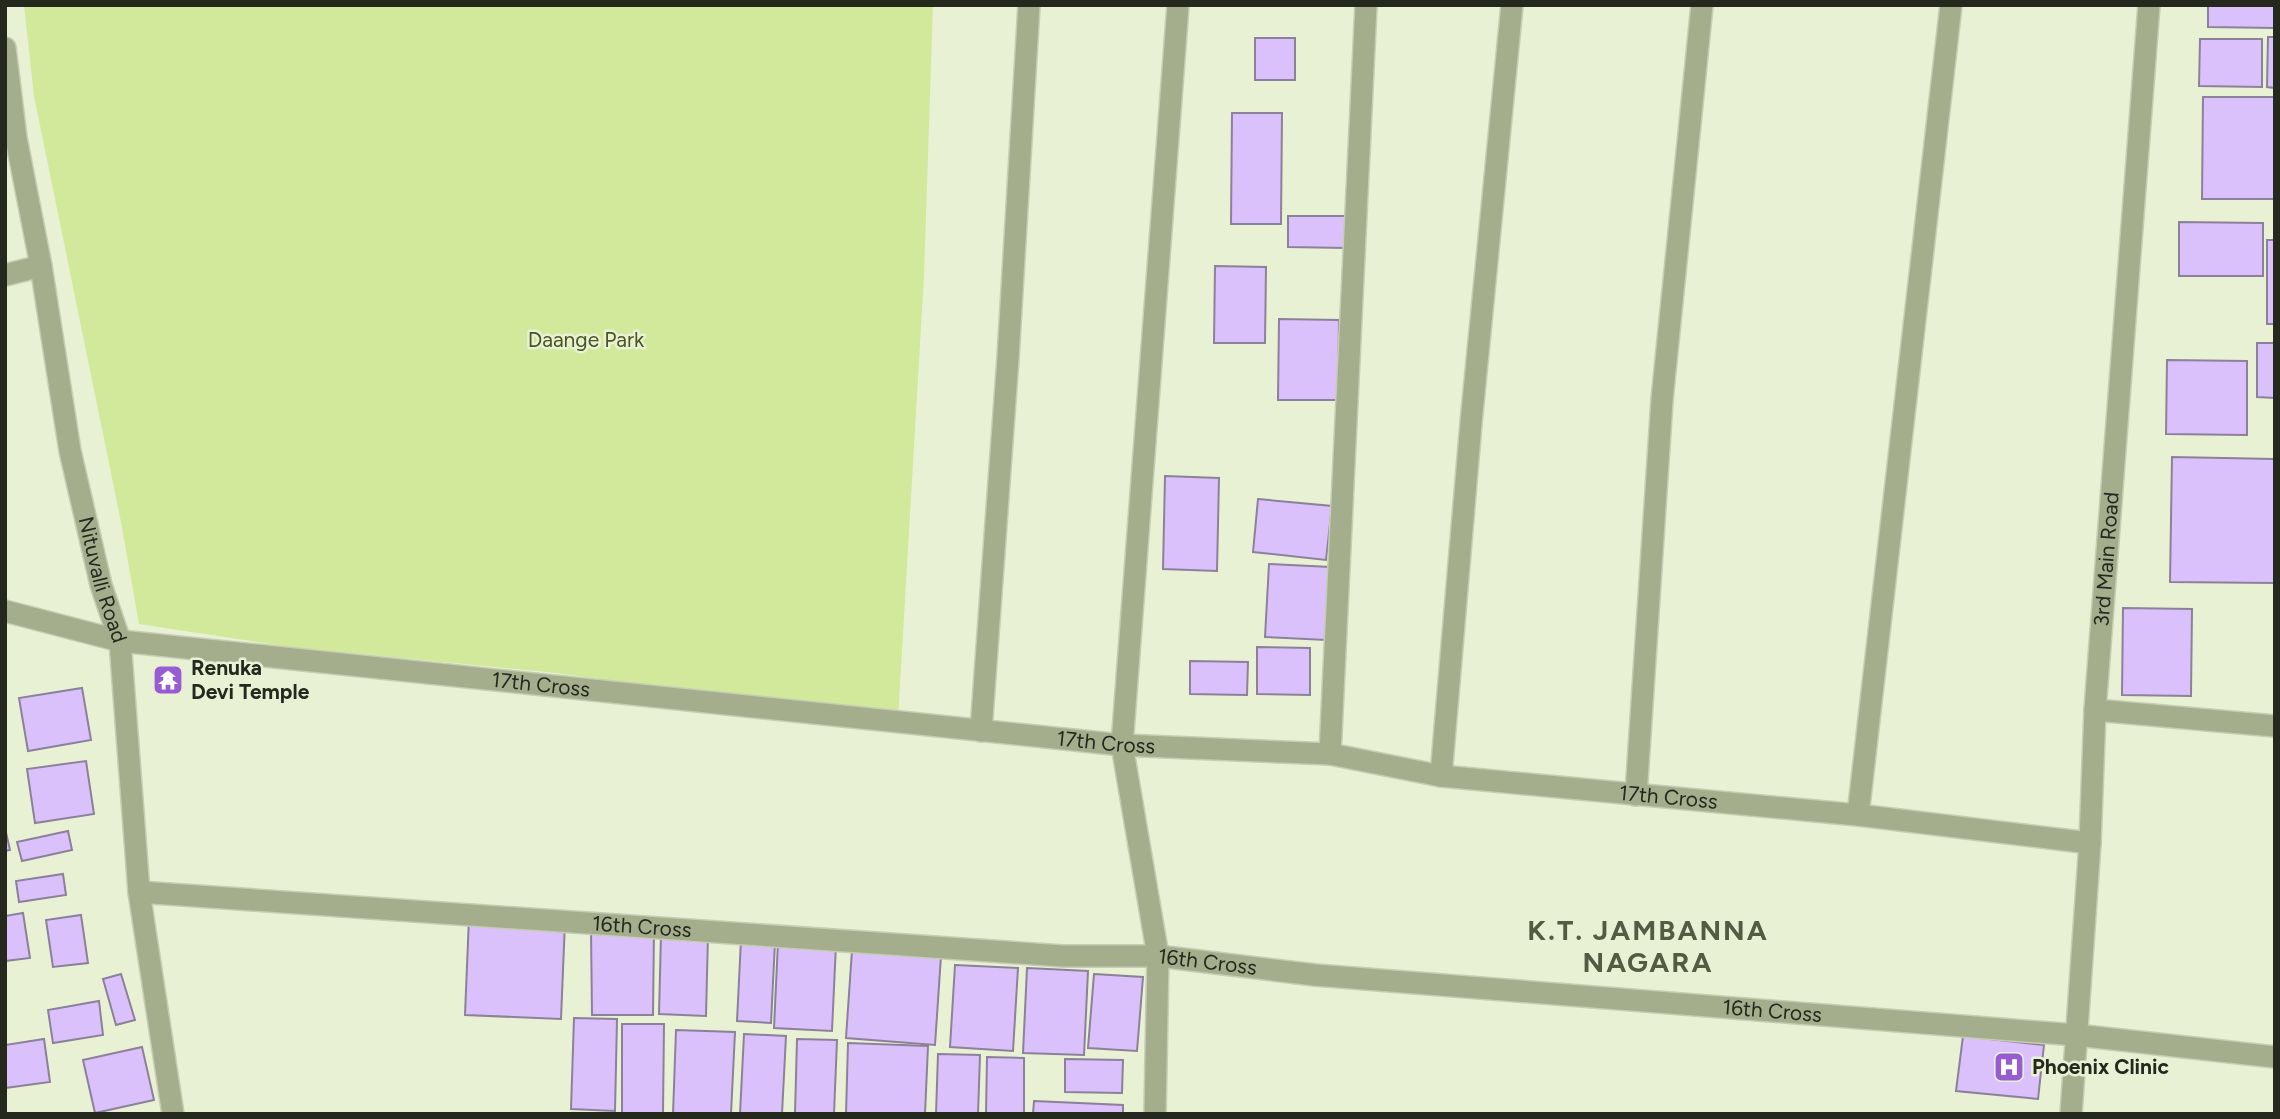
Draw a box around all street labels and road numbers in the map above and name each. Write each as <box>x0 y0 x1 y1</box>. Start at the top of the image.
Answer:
street label: 3rd Main Road <box>2088 491 2124 627</box>
street label: Nituvalli Road <box>74 514 133 646</box>
street label: 17th Cross <box>490 667 591 702</box>
street label: 17th Cross <box>1055 725 1156 758</box>
street label: 17th Cross <box>1618 780 1719 814</box>
street label: 16th Cross <box>591 910 692 942</box>
street label: 16th Cross <box>1157 943 1258 980</box>
street label: 16th Cross <box>1722 994 1823 1027</box>

